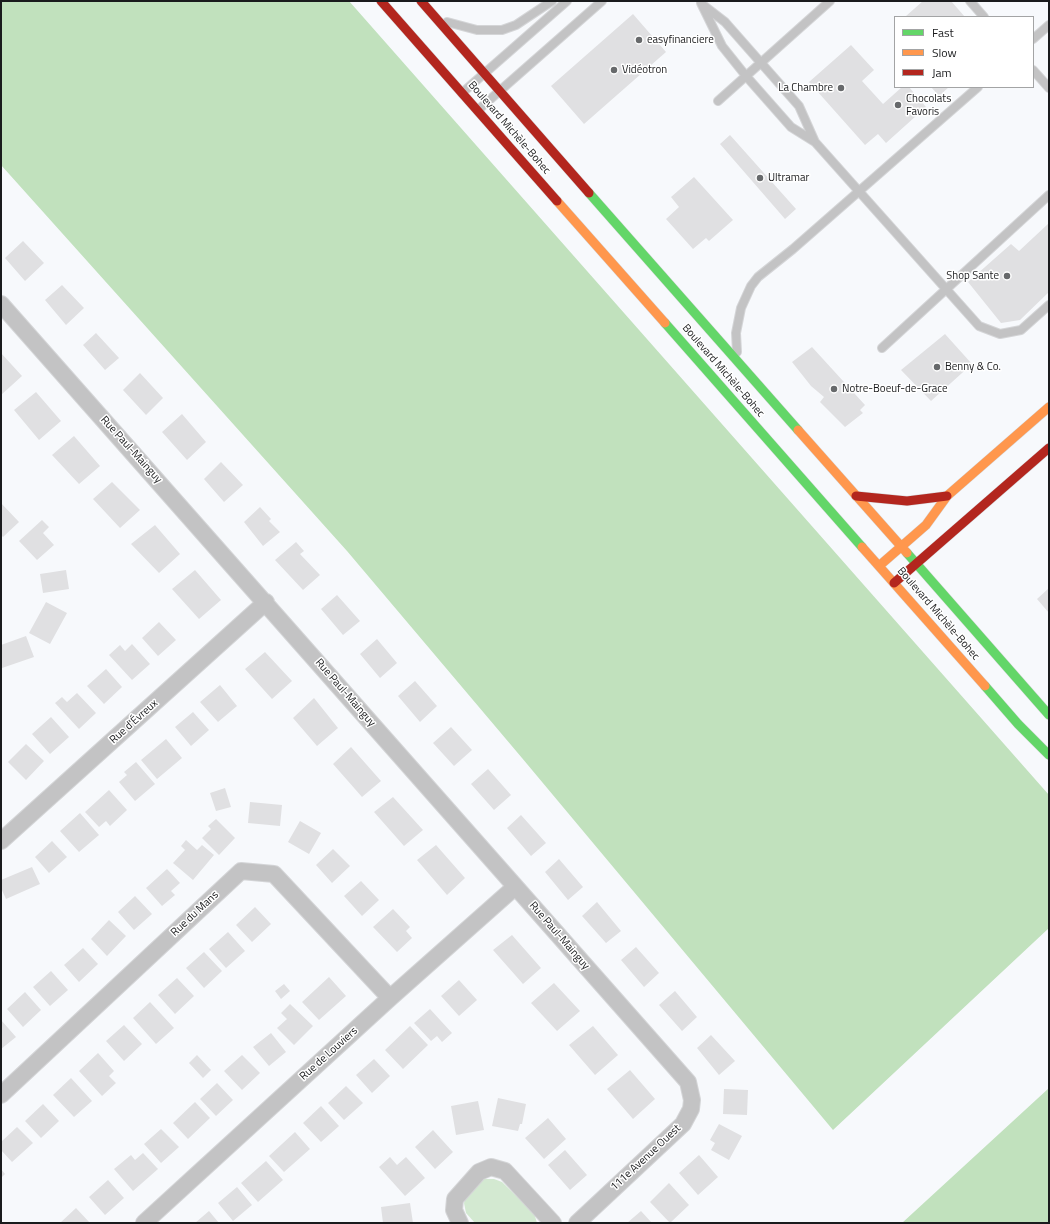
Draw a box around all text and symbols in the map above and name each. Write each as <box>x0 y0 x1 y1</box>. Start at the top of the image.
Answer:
legend <box>894 16 1034 88</box>
text: Fast <box>932 23 954 42</box>
place label: easyfinanciere <box>647 33 714 47</box>
marker: easyfinanciere <box>634 35 644 45</box>
text: Slow <box>932 43 957 62</box>
place label: Vidéotron <box>622 63 667 77</box>
text: Jam <box>932 63 952 82</box>
marker: Vidéotron <box>609 65 619 75</box>
street label: Boulevard Michèle-Bohec <box>465 79 553 177</box>
place label: La Chambre <box>778 81 833 95</box>
marker: La Chambre <box>836 83 846 93</box>
place label: Chocolats Favoris <box>906 92 951 118</box>
marker: Chocolats Favoris <box>893 100 903 110</box>
place label: Ultramar <box>768 171 809 185</box>
marker: Ultramar <box>755 173 765 183</box>
place label: Shop Sante <box>946 269 999 283</box>
marker: Shop Sante <box>1002 271 1012 281</box>
street label: Boulevard Michèle-Bohec <box>679 322 767 420</box>
place label: Benny & Co. <box>945 360 1001 374</box>
marker: Benny & Co. <box>932 362 942 372</box>
place label: Notre-Boeuf-de-Grace <box>842 382 948 396</box>
marker: Notre-Boeuf-de-Grace <box>829 384 839 394</box>
street label: Rue Paul-Mainguy <box>97 414 165 486</box>
street label: Boulevard Michèle-Bohec <box>894 565 982 663</box>
street label: Rue Paul-Mainguy <box>312 656 378 730</box>
street label: Rue d'Évreux <box>107 697 161 747</box>
street label: Rue du Mans <box>168 889 222 939</box>
street label: Rue Paul-Mainguy <box>526 899 592 973</box>
street label: Rue de Louviers <box>297 1025 361 1083</box>
street label: 111e Avenue Ouest <box>608 1122 684 1194</box>

